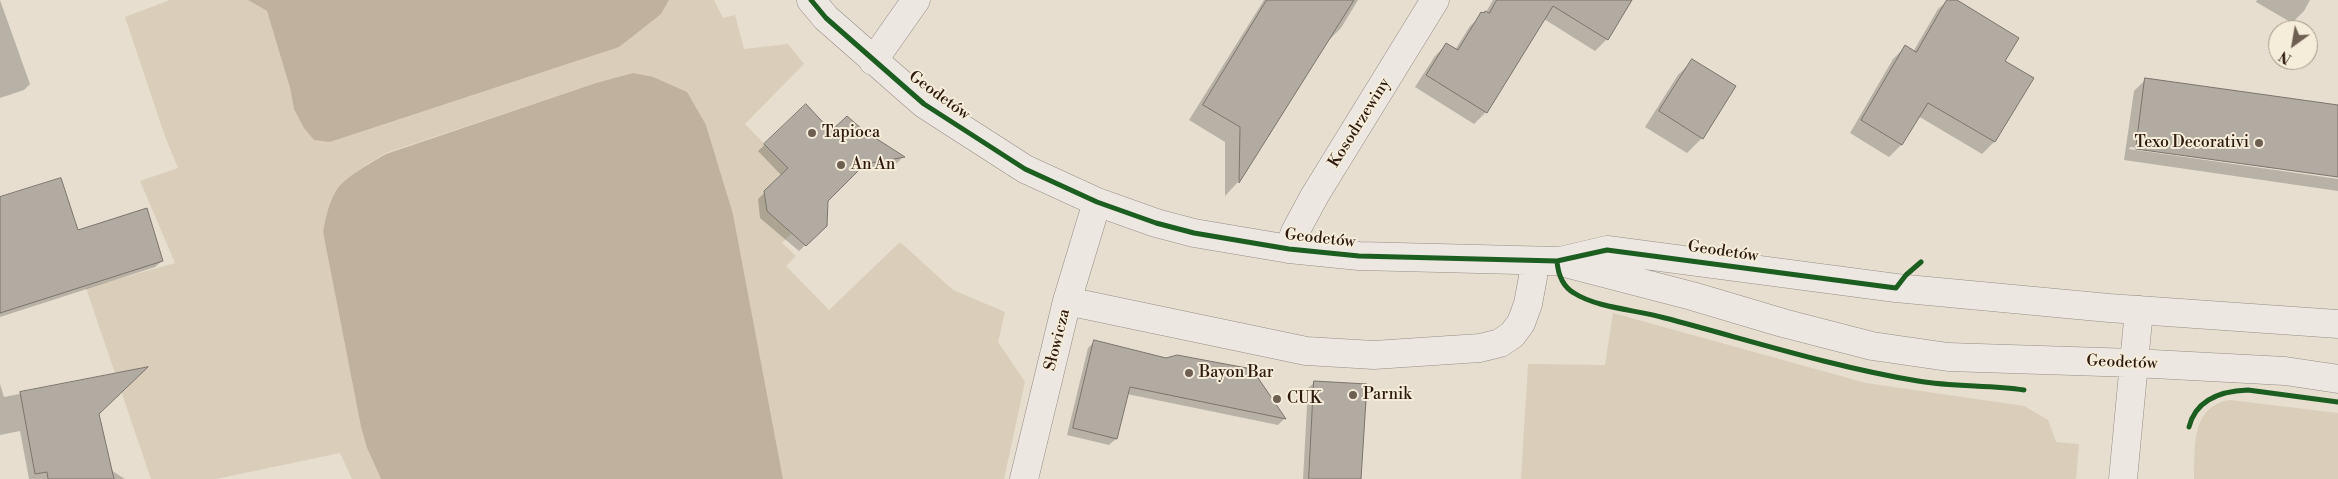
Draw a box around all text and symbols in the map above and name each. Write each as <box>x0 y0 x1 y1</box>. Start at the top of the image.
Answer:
north arrow <box>2268 20 2318 70</box>
text: N <box>2276 46 2295 67</box>
street label: Geodetów <box>905 67 973 125</box>
street label: Kosodrzewiny <box>1325 75 1395 171</box>
place label: Tapioca <box>822 123 880 143</box>
marker: Tapioca <box>806 127 818 139</box>
place label: Texo Decorativi <box>2134 133 2249 153</box>
marker: Texo Decorativi <box>2253 137 2265 149</box>
place label: An An <box>851 155 895 175</box>
marker: An An <box>835 159 847 171</box>
street label: Geodetów <box>1284 226 1356 252</box>
street label: Geodetów <box>1686 238 1760 266</box>
street label: Słowicza <box>1041 307 1075 373</box>
street label: Geodetów <box>2086 352 2158 374</box>
place label: Bayon Bar <box>1199 363 1274 383</box>
marker: Bayon Bar <box>1183 367 1195 379</box>
place label: Parnik <box>1363 385 1412 405</box>
place label: CUK <box>1287 389 1321 409</box>
marker: Parnik <box>1347 389 1359 401</box>
marker: CUK <box>1271 393 1283 405</box>

